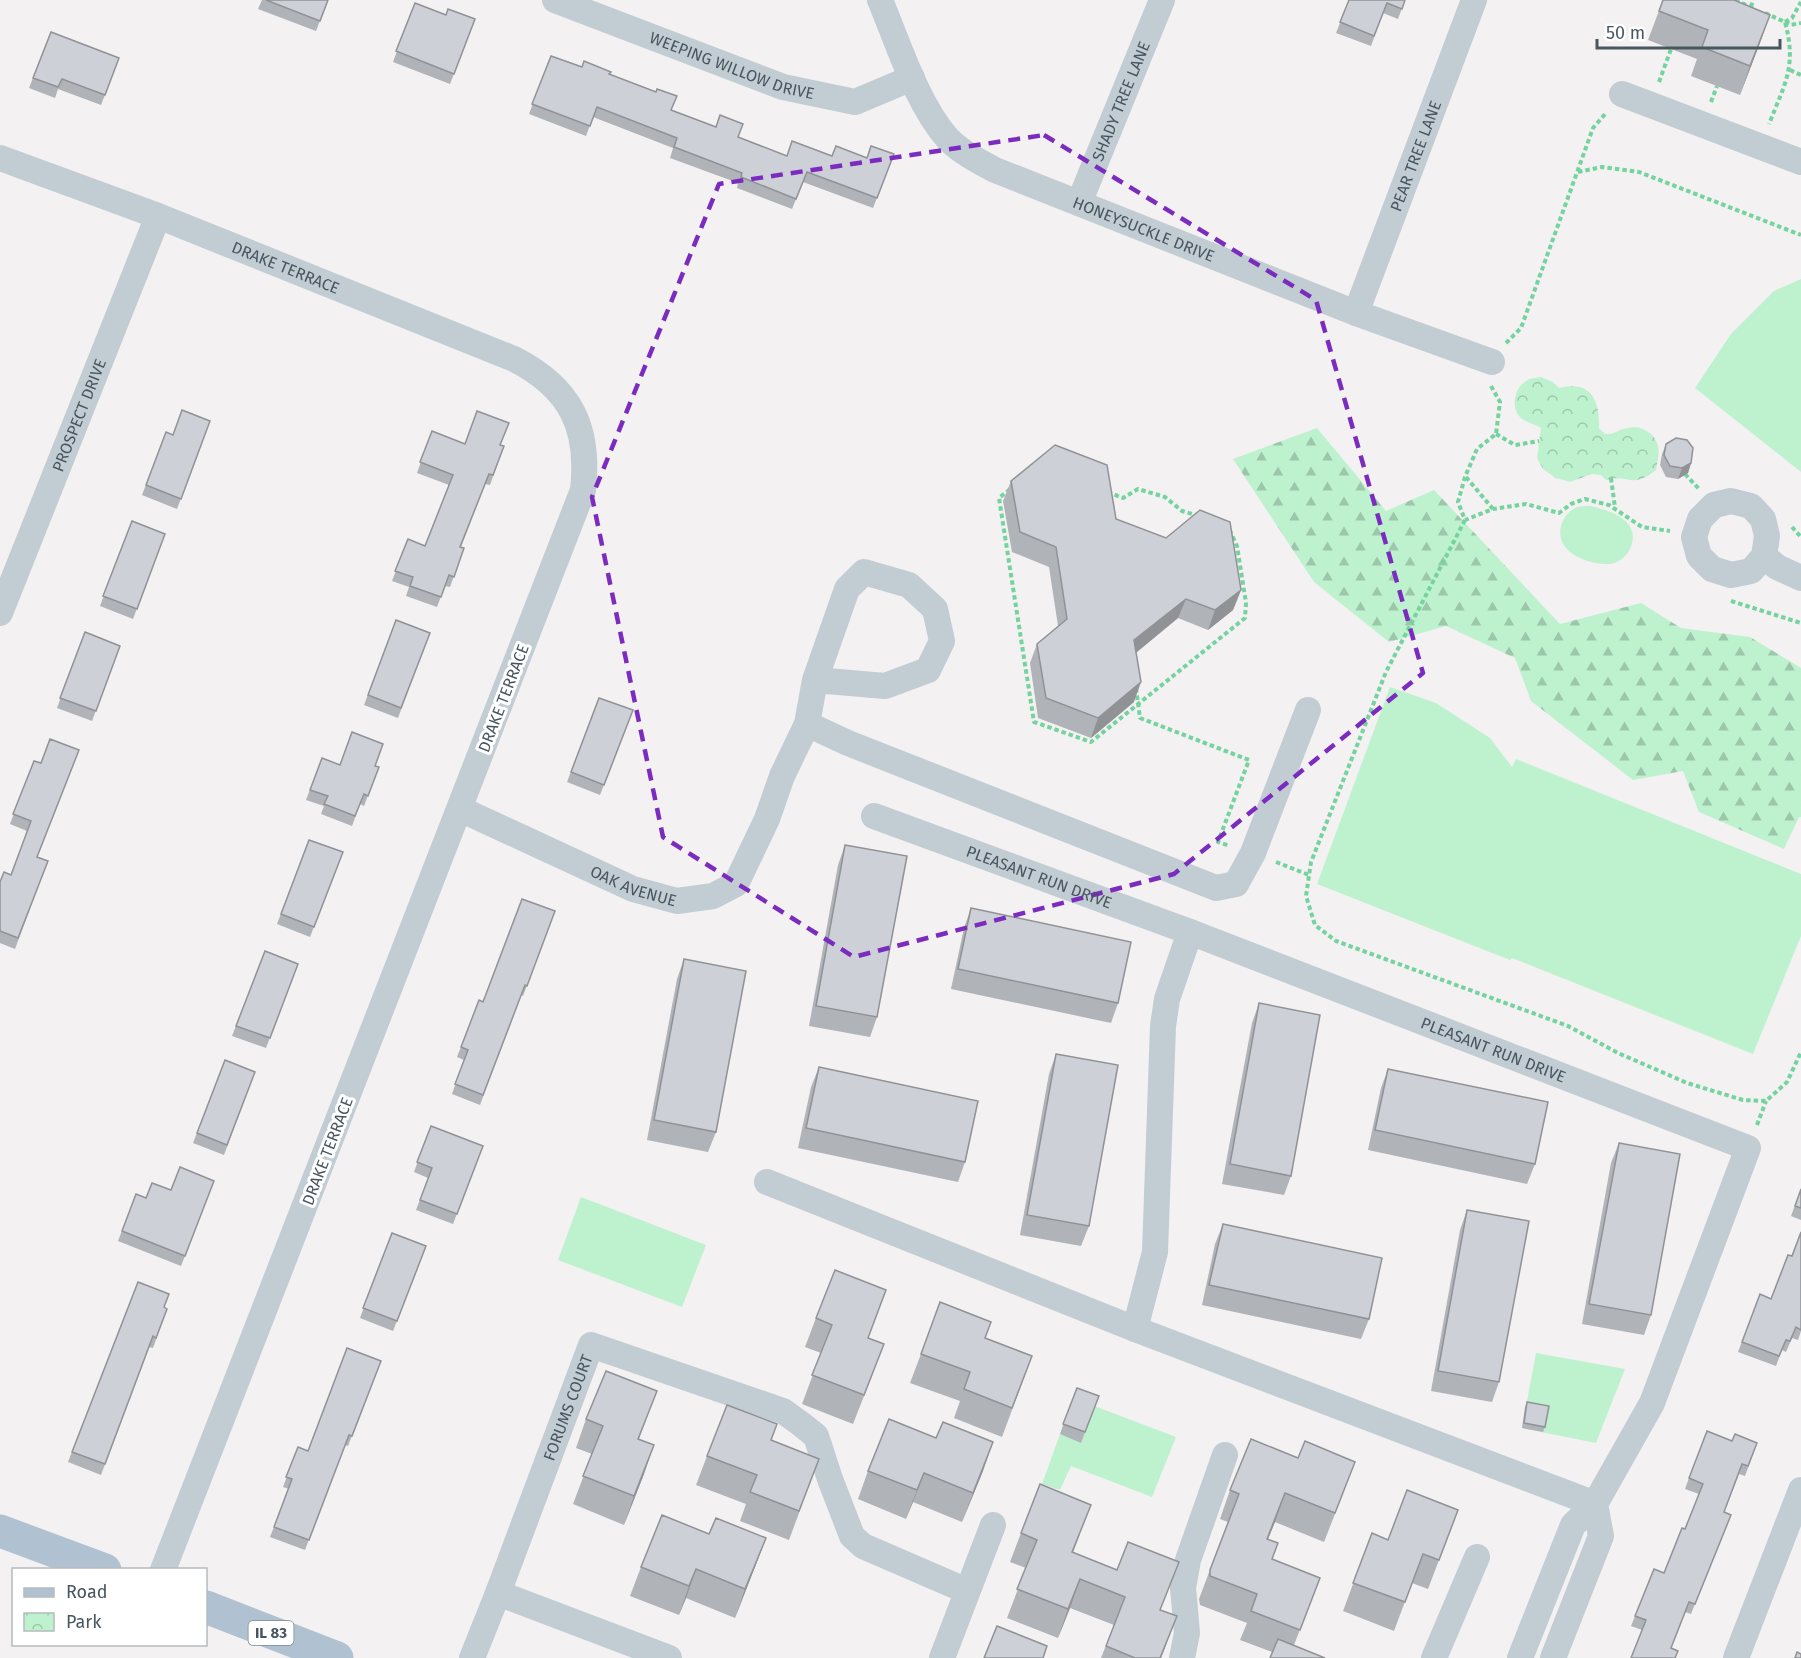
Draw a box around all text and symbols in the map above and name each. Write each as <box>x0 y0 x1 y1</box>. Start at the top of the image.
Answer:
scale bar <box>1597 12 1780 50</box>
text: 50 m <box>1606 22 1645 44</box>
street label: WEEPING WILLOW DRIVE <box>647 28 816 103</box>
street label: SHADY TREE LANE <box>1088 39 1154 164</box>
street label: PEAR TREE LANE <box>1386 98 1445 214</box>
street label: HONEYSUCKLE DRIVE <box>1070 193 1217 266</box>
street label: DRAKE TERRACE <box>229 238 342 298</box>
street label: PROSPECT DRIVE <box>48 356 110 474</box>
street label: DRAKE TERRACE <box>474 642 533 755</box>
street label: PLEASANT RUN DRIVE <box>964 842 1115 913</box>
street label: OAK AVENUE <box>587 862 678 910</box>
street label: PLEASANT RUN DRIVE <box>1418 1013 1568 1087</box>
street label: DRAKE TERRACE <box>298 1095 357 1208</box>
street label: FORUMS COURT <box>539 1351 597 1464</box>
legend <box>12 1568 207 1646</box>
text: Road <box>66 1581 108 1603</box>
text: Park <box>66 1611 102 1633</box>
road number: IL 83 <box>248 1621 294 1645</box>

